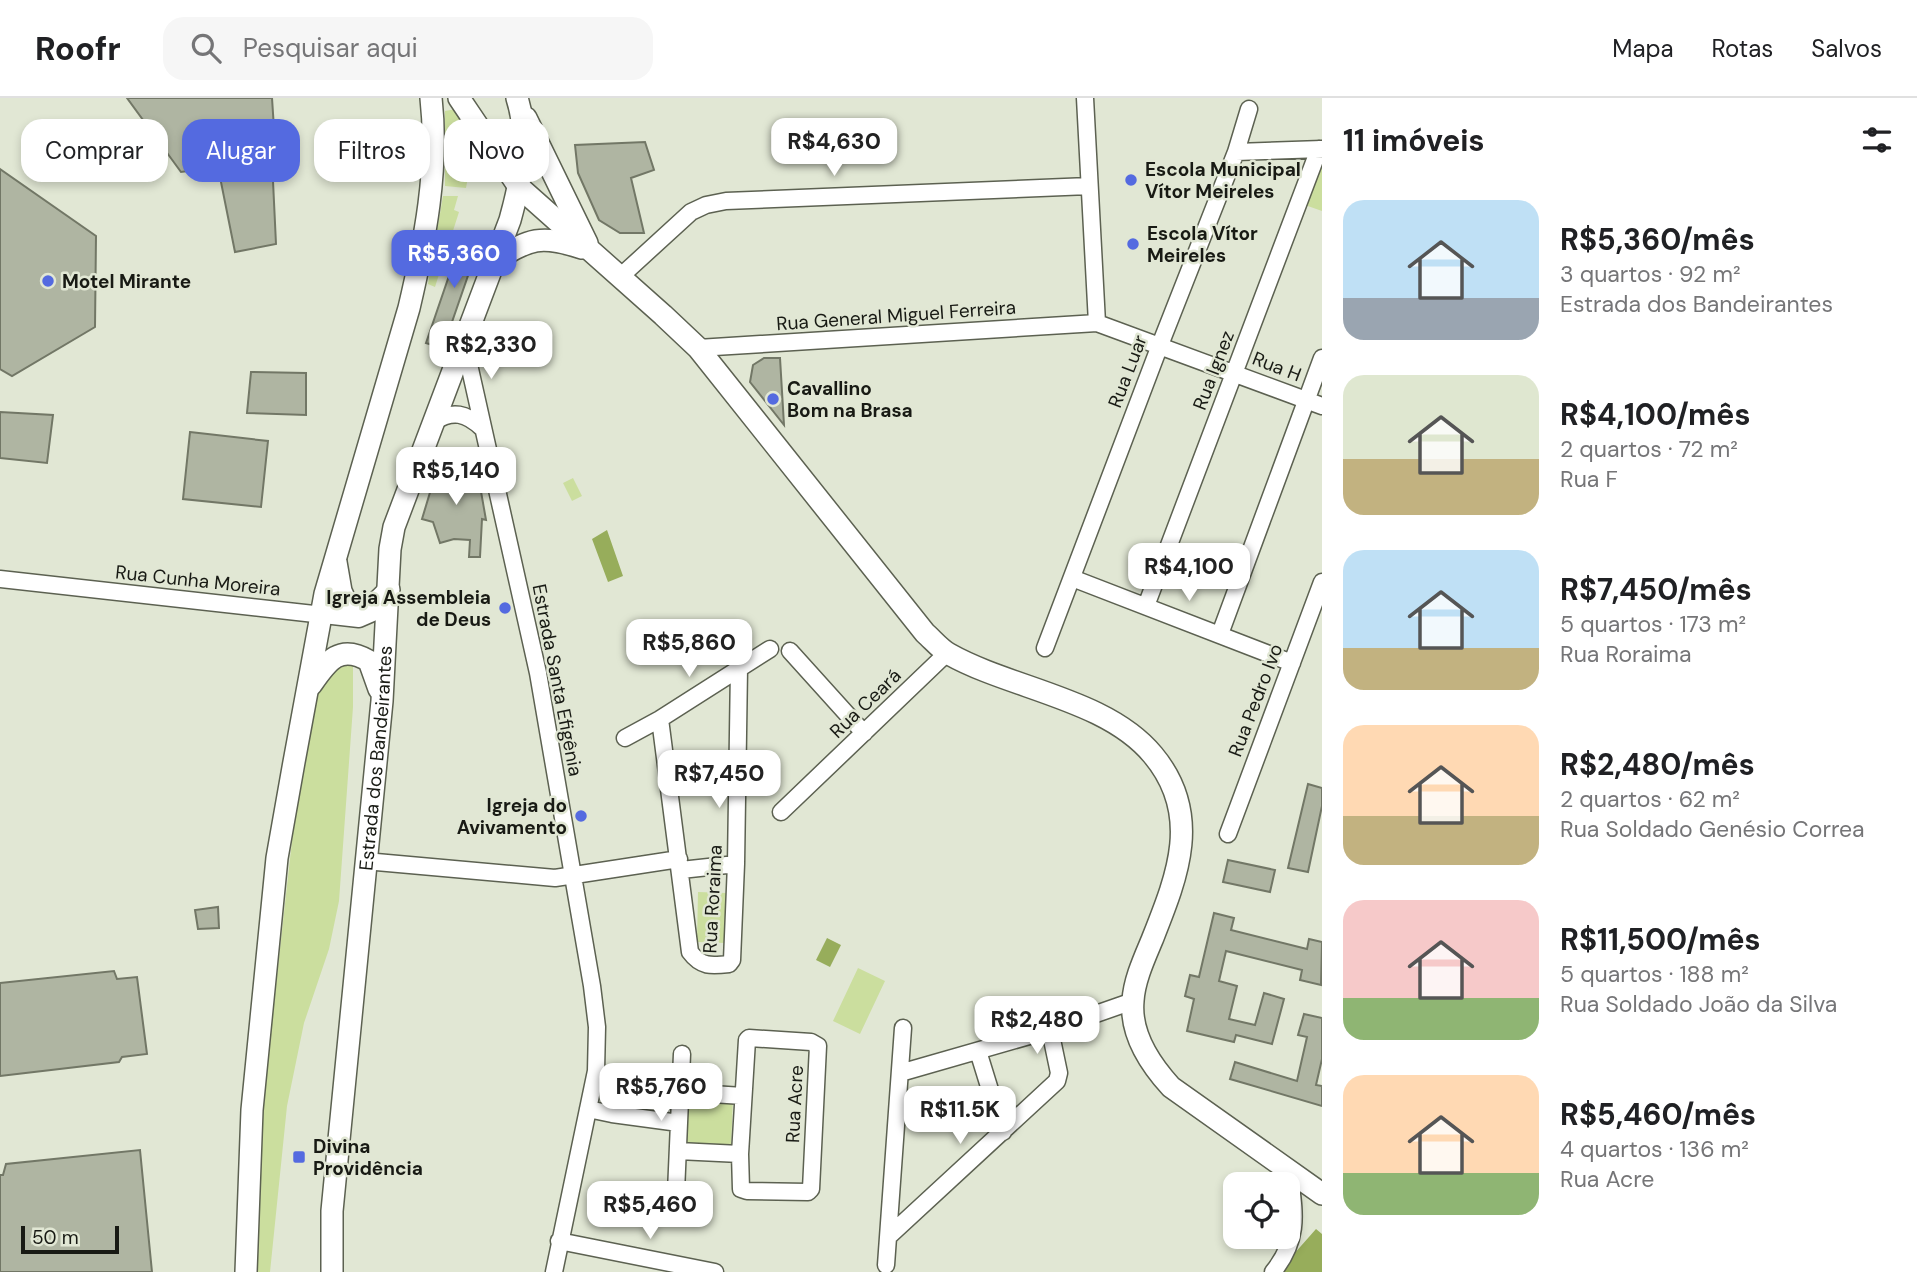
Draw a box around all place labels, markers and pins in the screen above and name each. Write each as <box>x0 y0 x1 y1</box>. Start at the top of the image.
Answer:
pin: R$4,630 <box>769 118 899 178</box>
place label: Escola Municipal Vítor Meireles <box>1145 157 1301 204</box>
marker: Escola Municipal Vítor Meireles <box>1123 172 1139 188</box>
place label: Escola Vítor Meireles <box>1147 221 1258 268</box>
pin: R$5,360 <box>389 230 519 290</box>
marker: Escola Vítor Meireles <box>1125 236 1141 252</box>
place label: Motel Mirante <box>62 269 191 294</box>
marker: Motel Mirante <box>40 273 56 289</box>
pin: R$2,330 <box>426 322 556 381</box>
place label: Cavallino Bom na Brasa <box>787 376 913 423</box>
marker: Cavallino Bom na Brasa <box>765 391 781 407</box>
pin: R$5,140 <box>391 448 521 507</box>
pin: R$4,100 <box>1124 544 1254 603</box>
place label: Igreja Assembleia de Deus <box>326 585 491 632</box>
marker: Igreja Assembleia de Deus <box>497 600 513 616</box>
pin: R$5,860 <box>624 620 754 679</box>
pin: R$7,450 <box>654 750 784 810</box>
place label: Igreja do Avivamento <box>457 793 567 840</box>
marker: Igreja do Avivamento <box>573 808 589 824</box>
pin: R$2,480 <box>972 996 1102 1056</box>
pin: R$5,760 <box>596 1063 726 1123</box>
pin: R$11.5K <box>895 1086 1025 1146</box>
place label: Divina Providência <box>313 1134 423 1181</box>
marker: Divina Providência <box>291 1149 307 1165</box>
pin: R$5,460 <box>585 1182 715 1241</box>

